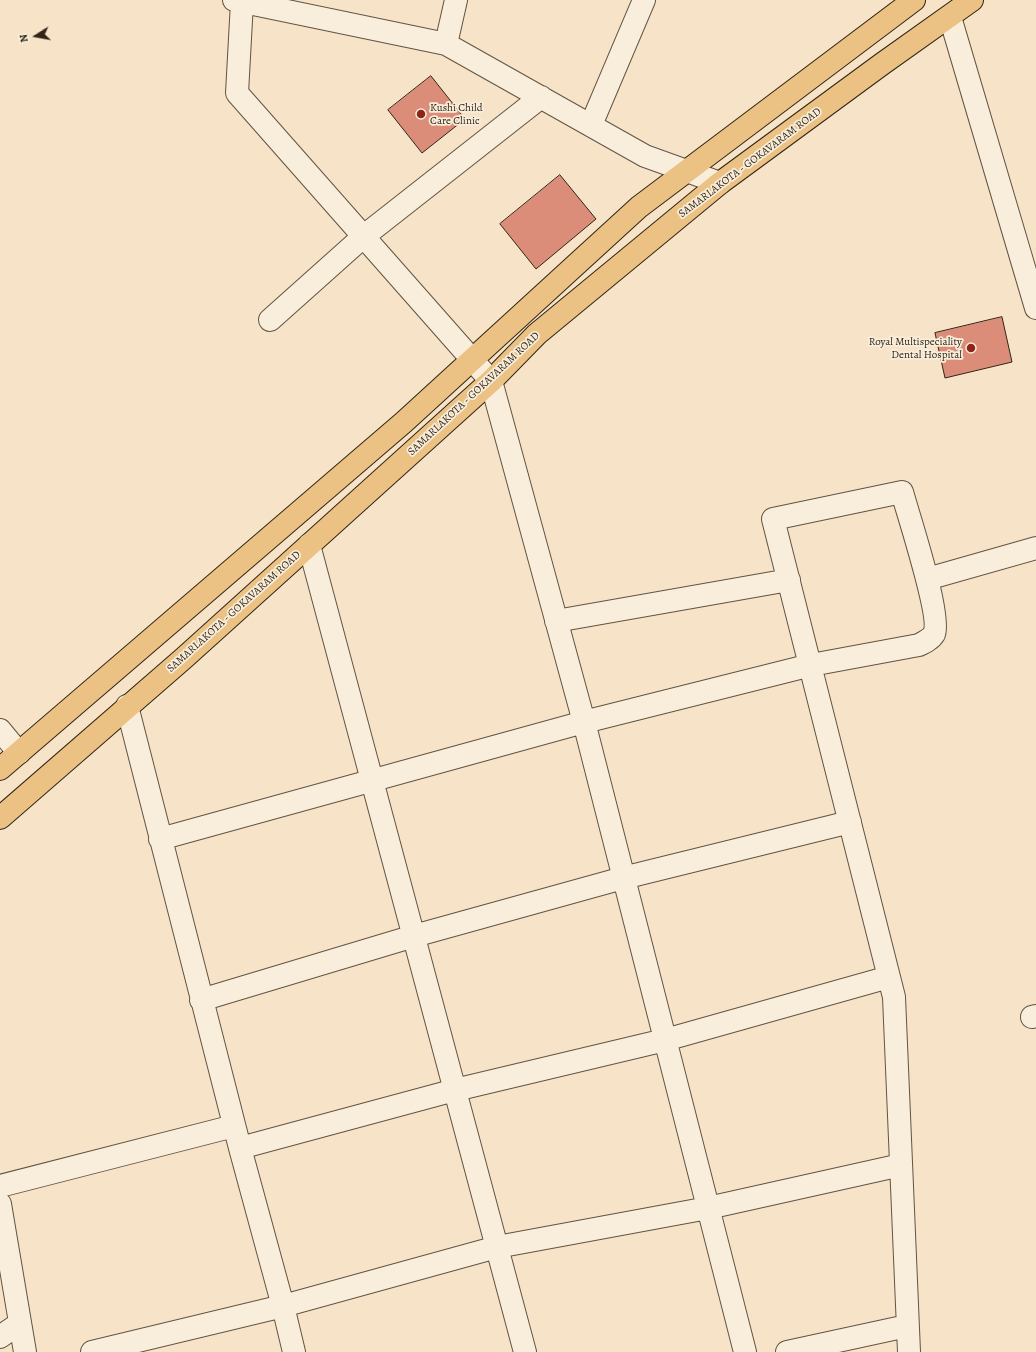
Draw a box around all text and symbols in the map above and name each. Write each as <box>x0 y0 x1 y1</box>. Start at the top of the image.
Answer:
north arrow <box>16 16 56 56</box>
text: N <box>16 33 32 44</box>
place label: Kushi Child Care Clinic <box>430 101 483 127</box>
street label: SAMARLAKOTA - GOKAVARAM ROAD <box>676 105 824 221</box>
marker: Kushi Child Care Clinic <box>415 108 427 120</box>
street label: SAMARLAKOTA - GOKAVARAM ROAD <box>405 329 543 459</box>
place label: Royal Multispeciality Dental Hospital <box>869 335 962 361</box>
marker: Royal Multispeciality Dental Hospital <box>965 342 977 354</box>
street label: SAMARLAKOTA - GOKAVARAM ROAD <box>165 549 303 675</box>

